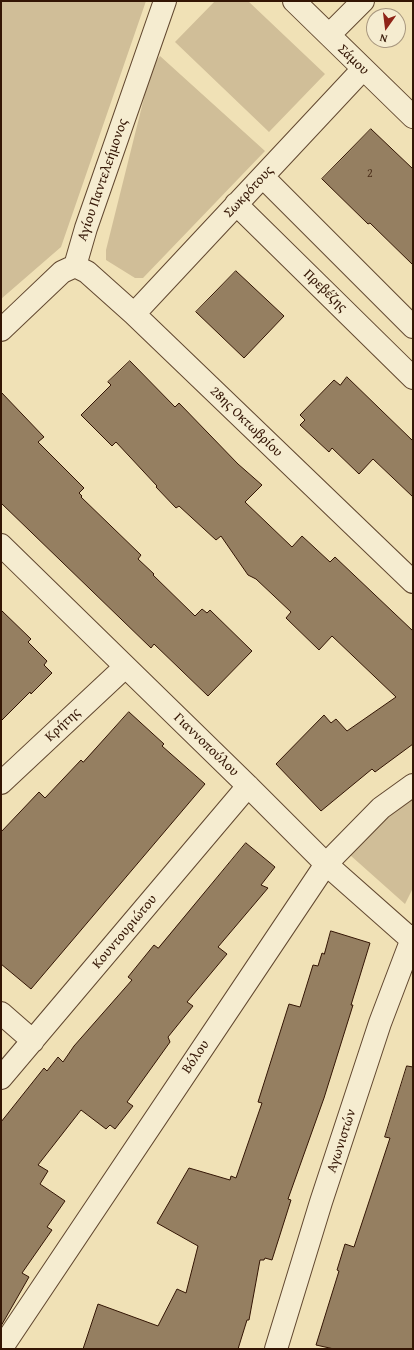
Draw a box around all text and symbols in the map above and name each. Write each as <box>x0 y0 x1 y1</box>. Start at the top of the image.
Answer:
north arrow <box>366 8 406 48</box>
text: N <box>378 30 389 47</box>
street label: Σάμου <box>334 41 372 79</box>
street label: Αγίου Παντελεήμονος <box>74 117 132 243</box>
street label: Σωκρότους <box>221 163 277 221</box>
house number: 2 <box>367 167 373 181</box>
street label: Πρεβέζης <box>300 266 350 316</box>
street label: 28ης Οκτωβρίου <box>206 383 286 461</box>
street label: Κρήτης <box>42 704 84 746</box>
street label: Γιαννοπούλου <box>170 710 242 780</box>
street label: Κουντουριώτου <box>89 891 161 973</box>
street label: Βόλου <box>179 1037 213 1077</box>
street label: Αγωνιστών <box>324 1107 360 1175</box>

